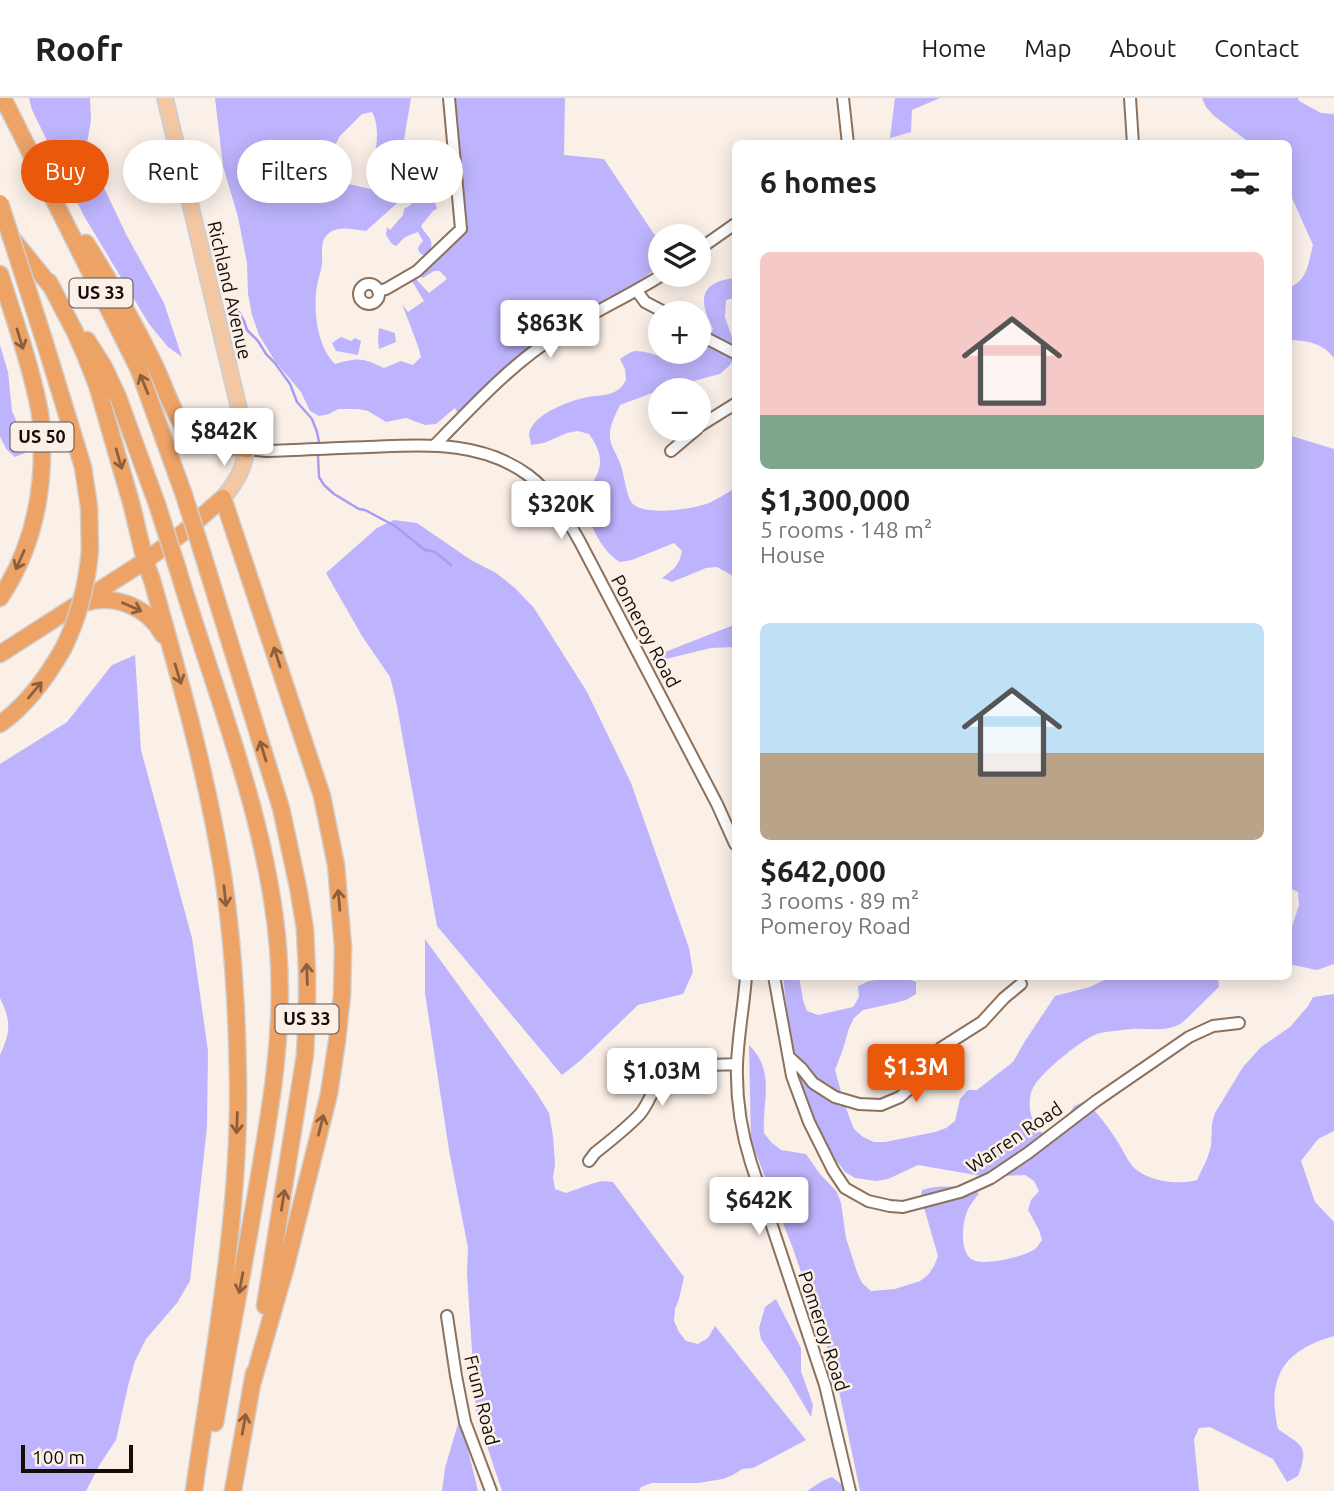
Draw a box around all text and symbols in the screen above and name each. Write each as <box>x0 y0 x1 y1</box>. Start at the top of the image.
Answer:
text: Roofr <box>35 30 123 67</box>
text: Home <box>921 35 986 62</box>
text: Map <box>1024 35 1071 62</box>
text: About <box>1109 35 1176 62</box>
text: Contact <box>1214 35 1299 62</box>
chip: Buy <box>21 140 109 203</box>
chip: Rent <box>123 140 223 203</box>
chip: Filters <box>237 140 352 203</box>
chip: New <box>366 140 463 203</box>
icon: filters <box>1226 163 1264 201</box>
text: 6 homes <box>760 165 877 199</box>
street label: Richland Avenue <box>203 219 257 361</box>
map controls <box>648 224 711 441</box>
button: layers <box>648 224 711 287</box>
road number: US 33 <box>70 278 132 308</box>
icon: home <box>949 298 1075 424</box>
pin: $863K <box>501 300 599 360</box>
button: + <box>648 301 711 364</box>
text: $863K <box>516 310 584 335</box>
one-way arrow <box>15 328 28 350</box>
one-way arrow <box>137 374 150 396</box>
button: − <box>648 378 711 441</box>
pin: $842K <box>175 408 273 468</box>
text: $842K <box>190 418 258 443</box>
road number: US 50 <box>10 422 74 452</box>
one-way arrow <box>113 448 126 470</box>
pin: $320K <box>512 482 610 541</box>
text: $1,300,000 <box>760 483 910 517</box>
text: $320K <box>527 491 595 516</box>
text: 5 rooms · 148 m² <box>760 517 932 542</box>
text: House <box>760 542 825 567</box>
one-way arrow <box>13 549 26 570</box>
street label: Pomeroy Road <box>607 571 685 691</box>
one-way arrow <box>121 601 142 614</box>
one-way arrow <box>269 646 282 668</box>
one-way arrow <box>172 662 185 685</box>
icon: home <box>949 669 1075 795</box>
one-way arrow <box>27 681 43 699</box>
one-way arrow <box>256 741 269 763</box>
text: $642,000 <box>760 854 886 888</box>
one-way arrow <box>218 884 231 907</box>
text: 3 rooms · 89 m² <box>760 888 919 913</box>
one-way arrow <box>333 889 346 912</box>
text: Pomeroy Road <box>760 913 911 938</box>
one-way arrow <box>300 962 313 985</box>
road number: US 33 <box>276 1004 338 1034</box>
pin: $1.3M <box>867 1044 965 1104</box>
pin: $1.03M <box>605 1048 719 1108</box>
text: $1.3M <box>883 1054 949 1079</box>
text: $1.03M <box>623 1058 701 1083</box>
street label: Warren Road <box>962 1097 1066 1177</box>
one-way arrow <box>230 1111 243 1134</box>
one-way arrow <box>315 1115 328 1137</box>
pin: $642K <box>710 1178 808 1237</box>
text: $642K <box>725 1187 793 1212</box>
one-way arrow <box>277 1189 290 1211</box>
street label: Pomeroy Road <box>794 1268 854 1394</box>
one-way arrow <box>233 1271 247 1294</box>
street label: Frum Road <box>460 1353 504 1447</box>
one-way arrow <box>238 1413 251 1436</box>
scale bar <box>21 1442 133 1474</box>
text: 100 m <box>32 1446 85 1468</box>

